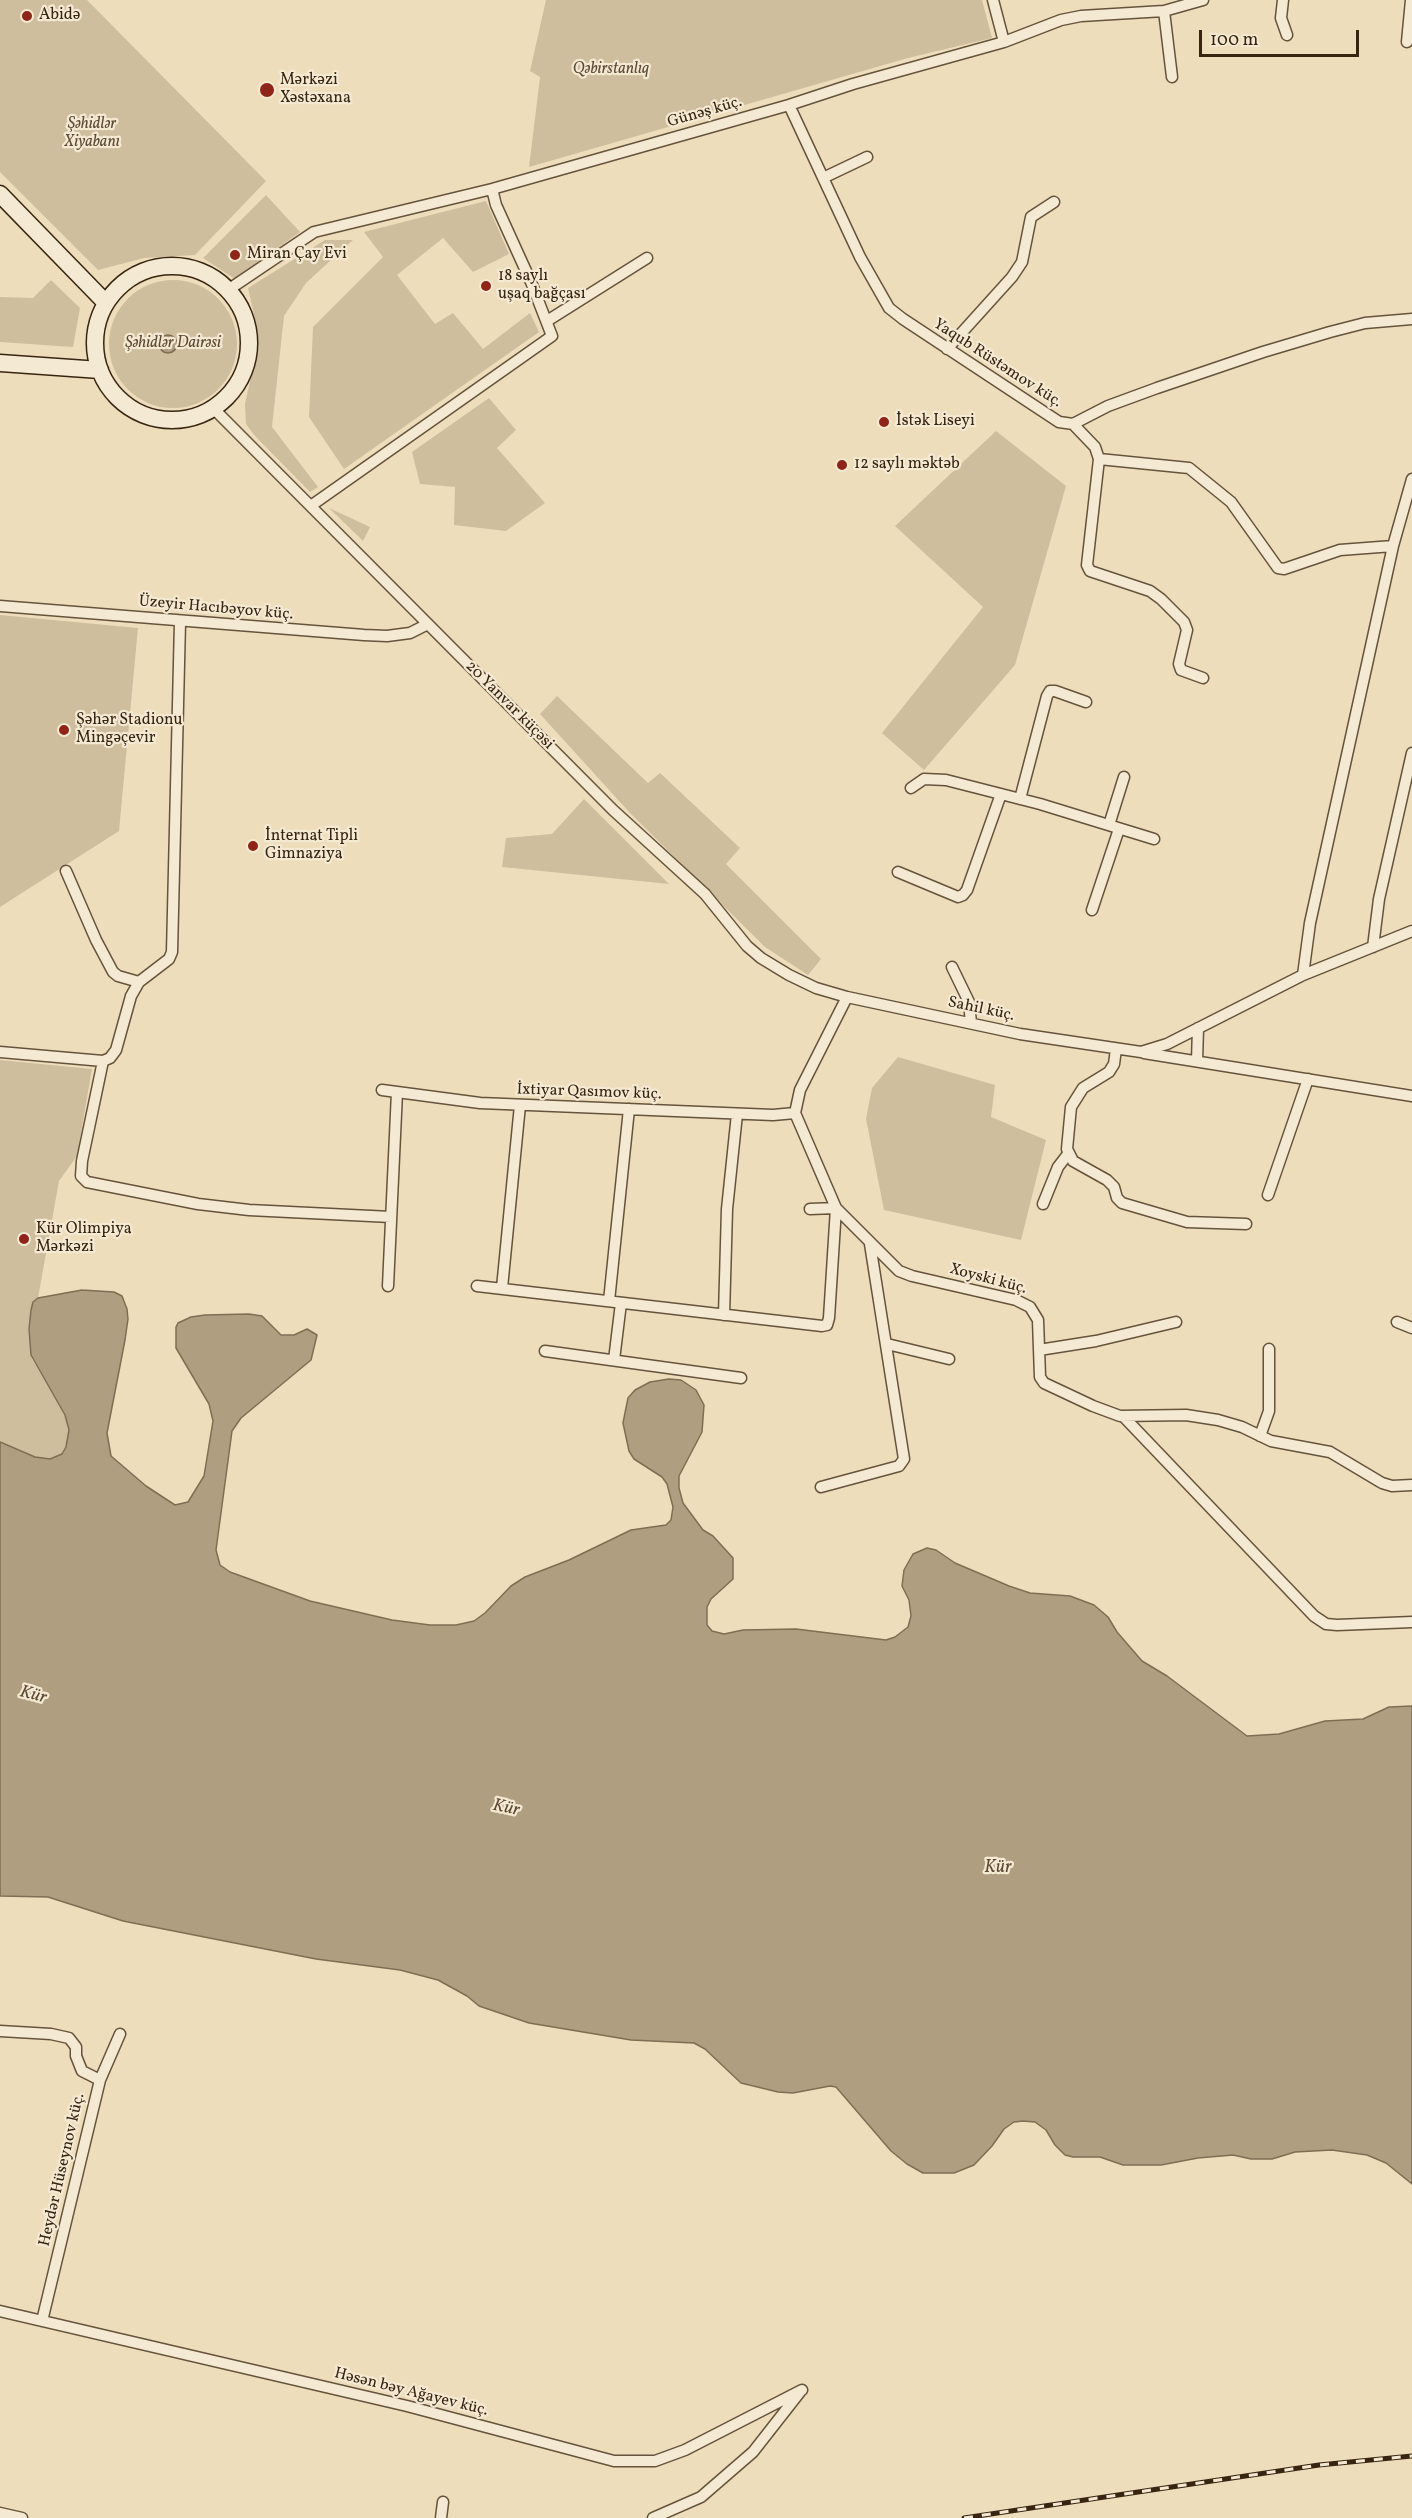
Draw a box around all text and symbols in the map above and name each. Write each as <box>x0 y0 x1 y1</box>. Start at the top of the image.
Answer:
place label: Abidə <box>39 6 80 26</box>
marker: Abidə <box>20 9 34 23</box>
scale bar <box>1202 18 1362 56</box>
text: 100 m <box>1210 28 1259 53</box>
park label: Qəbirstanlıq <box>573 60 649 80</box>
place label: Mərkəzi Xəstəxana <box>280 71 351 109</box>
marker: Mərkəzi Xəstəxana <box>258 81 276 99</box>
street label: Günəş küç. <box>666 93 744 133</box>
park label: Şəhidlər Xiyabanı <box>64 115 120 153</box>
place label: Miran Çay Evi <box>247 245 347 265</box>
marker: Miran Çay Evi <box>228 248 242 262</box>
place label: 18 saylı uşaq bağçası <box>498 267 585 305</box>
marker: 18 saylı uşaq bağçası <box>479 279 493 293</box>
street label: Yaqub Rüstəmov küç. <box>929 315 1065 413</box>
park label: Şəhidlər Dairəsi <box>125 334 221 354</box>
place label: İstək Liseyi <box>896 412 975 432</box>
marker: İstək Liseyi <box>877 415 891 429</box>
place label: 12 saylı məktəb <box>854 455 960 475</box>
marker: 12 saylı məktəb <box>835 458 849 472</box>
street label: Üzeyir Hacıbəyov küç. <box>138 593 294 625</box>
street label: 20 Yanvar küçəsi <box>461 658 557 754</box>
place label: Şəhər Stadionu Mingəçevir <box>76 711 183 749</box>
marker: Şəhər Stadionu Mingəçevir <box>57 723 71 737</box>
place label: İnternat Tipli Gimnaziya <box>265 827 358 865</box>
marker: İnternat Tipli Gimnaziya <box>246 839 260 853</box>
street label: Sahil küç. <box>946 994 1016 1026</box>
street label: İxtiyar Qasımov küç. <box>516 1081 662 1105</box>
place label: Kür Olimpiya Mərkəzi <box>36 1220 132 1258</box>
marker: Kür Olimpiya Mərkəzi <box>17 1232 31 1246</box>
street label: Xoyski küç. <box>947 1260 1029 1300</box>
water label: Kür <box>17 1682 49 1710</box>
water label: Kür <box>490 1796 522 1822</box>
water label: Kür <box>984 1858 1012 1880</box>
street label: Heydər Hüseynov küç. <box>36 2091 90 2249</box>
street label: Həsən bəy Ağayev küç. <box>332 2365 490 2421</box>

